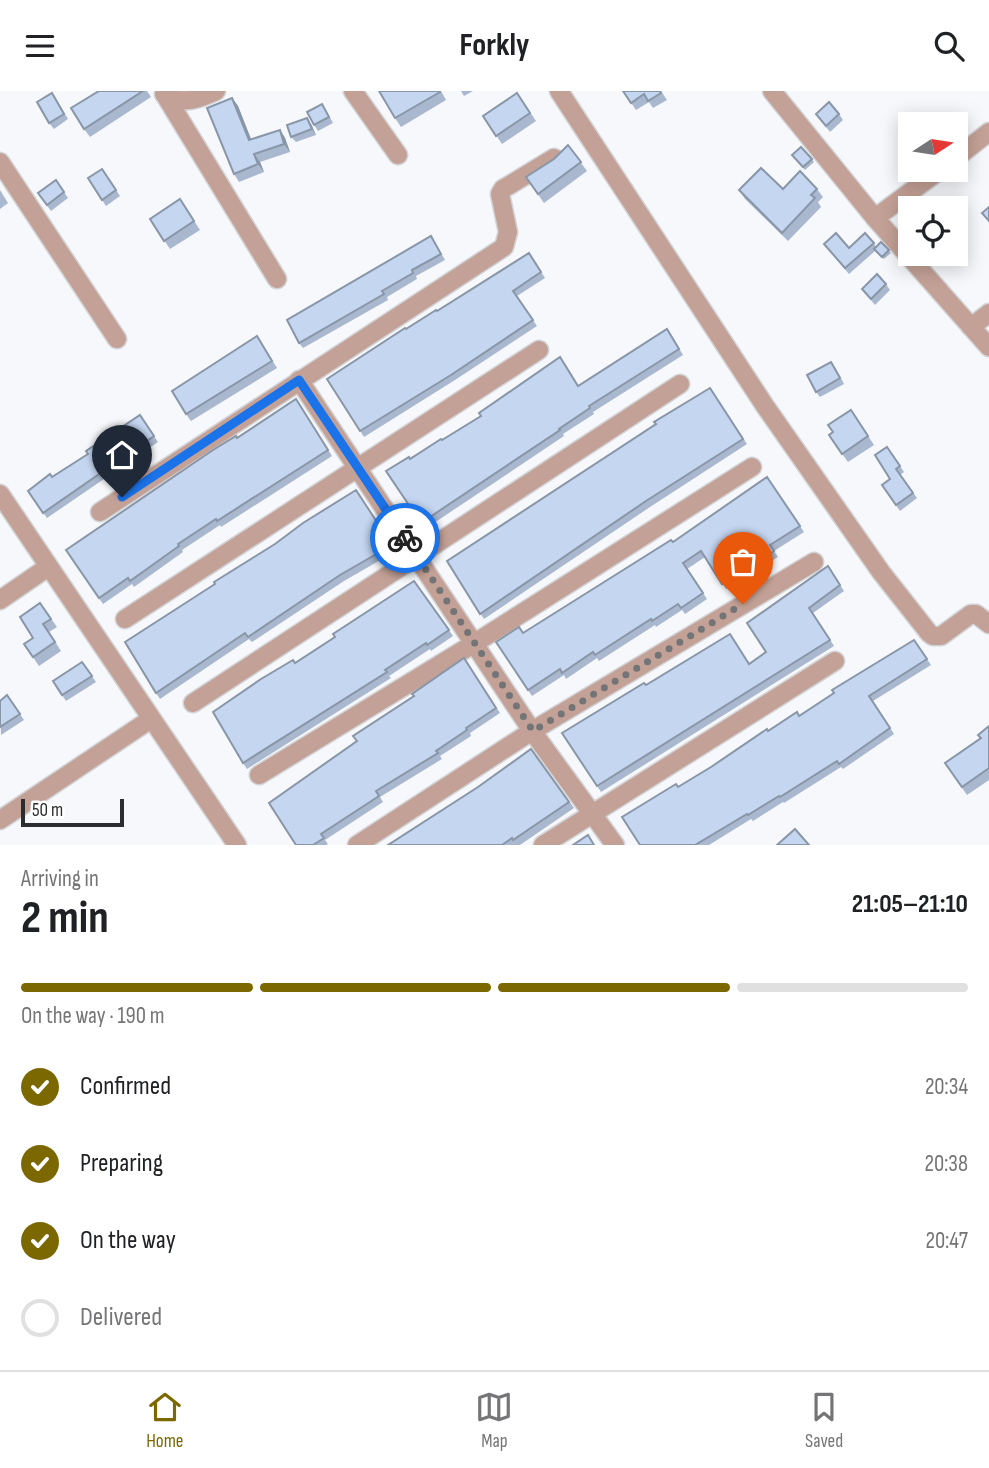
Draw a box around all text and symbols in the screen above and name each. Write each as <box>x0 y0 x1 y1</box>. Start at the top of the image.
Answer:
text: Forkly <box>460 26 529 65</box>
icon: menu <box>21 27 59 65</box>
icon: search <box>930 27 968 65</box>
north arrow <box>898 112 968 182</box>
map controls <box>898 112 968 266</box>
button: locate <box>898 196 968 266</box>
pin <box>92 425 152 497</box>
icon: home <box>103 436 141 474</box>
courier <box>370 503 440 573</box>
icon: bike <box>386 519 424 557</box>
pin <box>713 532 773 604</box>
icon: bag <box>724 543 762 581</box>
scale bar <box>21 796 124 828</box>
text: 50 m <box>32 799 63 822</box>
text: Arriving in <box>21 865 99 893</box>
text: 21:05–21:10 <box>852 889 968 920</box>
text: 2 min <box>21 891 109 946</box>
text: On the way · 190 m <box>21 1002 164 1030</box>
icon: check <box>21 1068 59 1106</box>
text: Confirmed <box>80 1071 171 1102</box>
text: 20:34 <box>925 1073 968 1101</box>
icon: check <box>21 1145 59 1183</box>
text: Preparing <box>80 1148 163 1179</box>
text: 20:38 <box>924 1150 968 1178</box>
icon: check <box>21 1222 59 1260</box>
text: On the way <box>80 1225 176 1256</box>
text: 20:47 <box>926 1227 968 1255</box>
text: Delivered <box>80 1302 162 1333</box>
tab: Home <box>146 1388 184 1453</box>
tab: Map <box>475 1388 513 1453</box>
tab: Saved <box>805 1388 843 1453</box>

